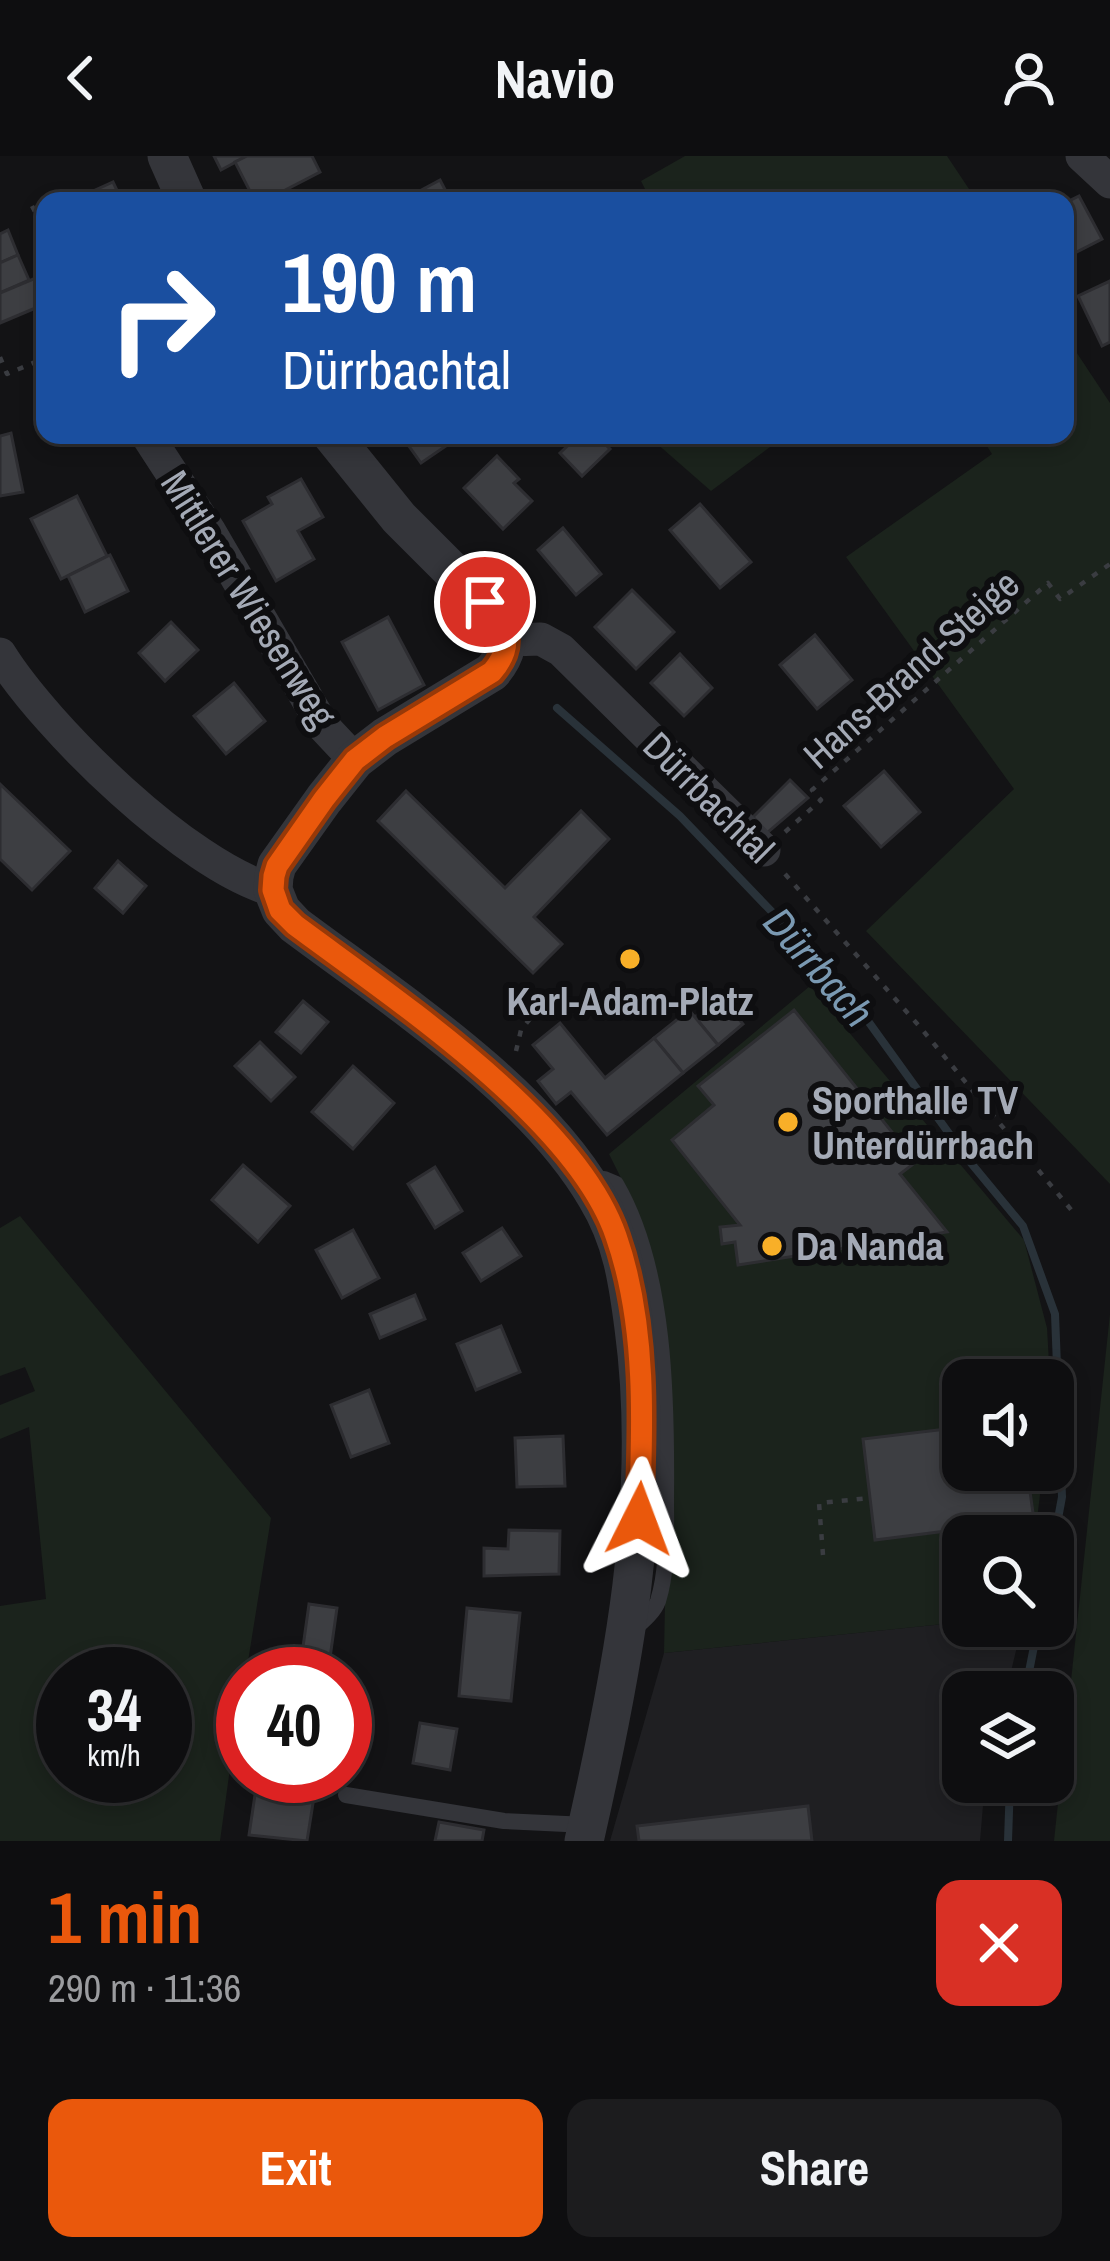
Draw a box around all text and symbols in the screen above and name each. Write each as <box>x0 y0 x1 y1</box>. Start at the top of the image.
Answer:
text: Navio <box>495 42 615 115</box>
icon: back <box>48 45 114 111</box>
icon: person <box>996 45 1062 111</box>
text: 190 m <box>282 225 477 338</box>
icon: right <box>84 240 240 396</box>
text: Dürrbachtal <box>282 333 511 406</box>
street label: Mittlerer Wiesenweg <box>149 461 349 737</box>
pin <box>434 551 536 653</box>
street label: Hans-Brand-Steige <box>792 558 1030 780</box>
icon: arrive <box>452 569 518 635</box>
street label: Dürrbachtal <box>632 720 786 874</box>
water label: Dürrbach <box>751 895 887 1039</box>
marker: Karl-Adam-Platz <box>617 946 643 972</box>
place label: Karl-Adam-Platz <box>507 975 754 1027</box>
place label: Sporthalle TV Unterdürrbach <box>812 1074 1034 1171</box>
marker: Sporthalle TV Unterdürrbach <box>775 1109 801 1135</box>
place label: Da Nanda <box>796 1220 944 1272</box>
marker: Da Nanda <box>759 1233 785 1259</box>
map controls <box>942 1359 1074 1803</box>
button: sound <box>942 1359 1074 1491</box>
position arrow <box>576 1456 702 1582</box>
button: search <box>942 1515 1074 1647</box>
speed limit sign: 40 <box>216 1647 372 1803</box>
text: 34 <box>87 1669 141 1750</box>
button: layers <box>942 1671 1074 1803</box>
text: km/h <box>87 1735 141 1775</box>
text: 1 min <box>48 1868 202 1965</box>
button: close <box>936 1880 1062 2006</box>
text: 290 m · 11:36 <box>48 1962 241 2014</box>
button: Exit <box>48 2099 543 2237</box>
button: Share <box>567 2099 1062 2237</box>

